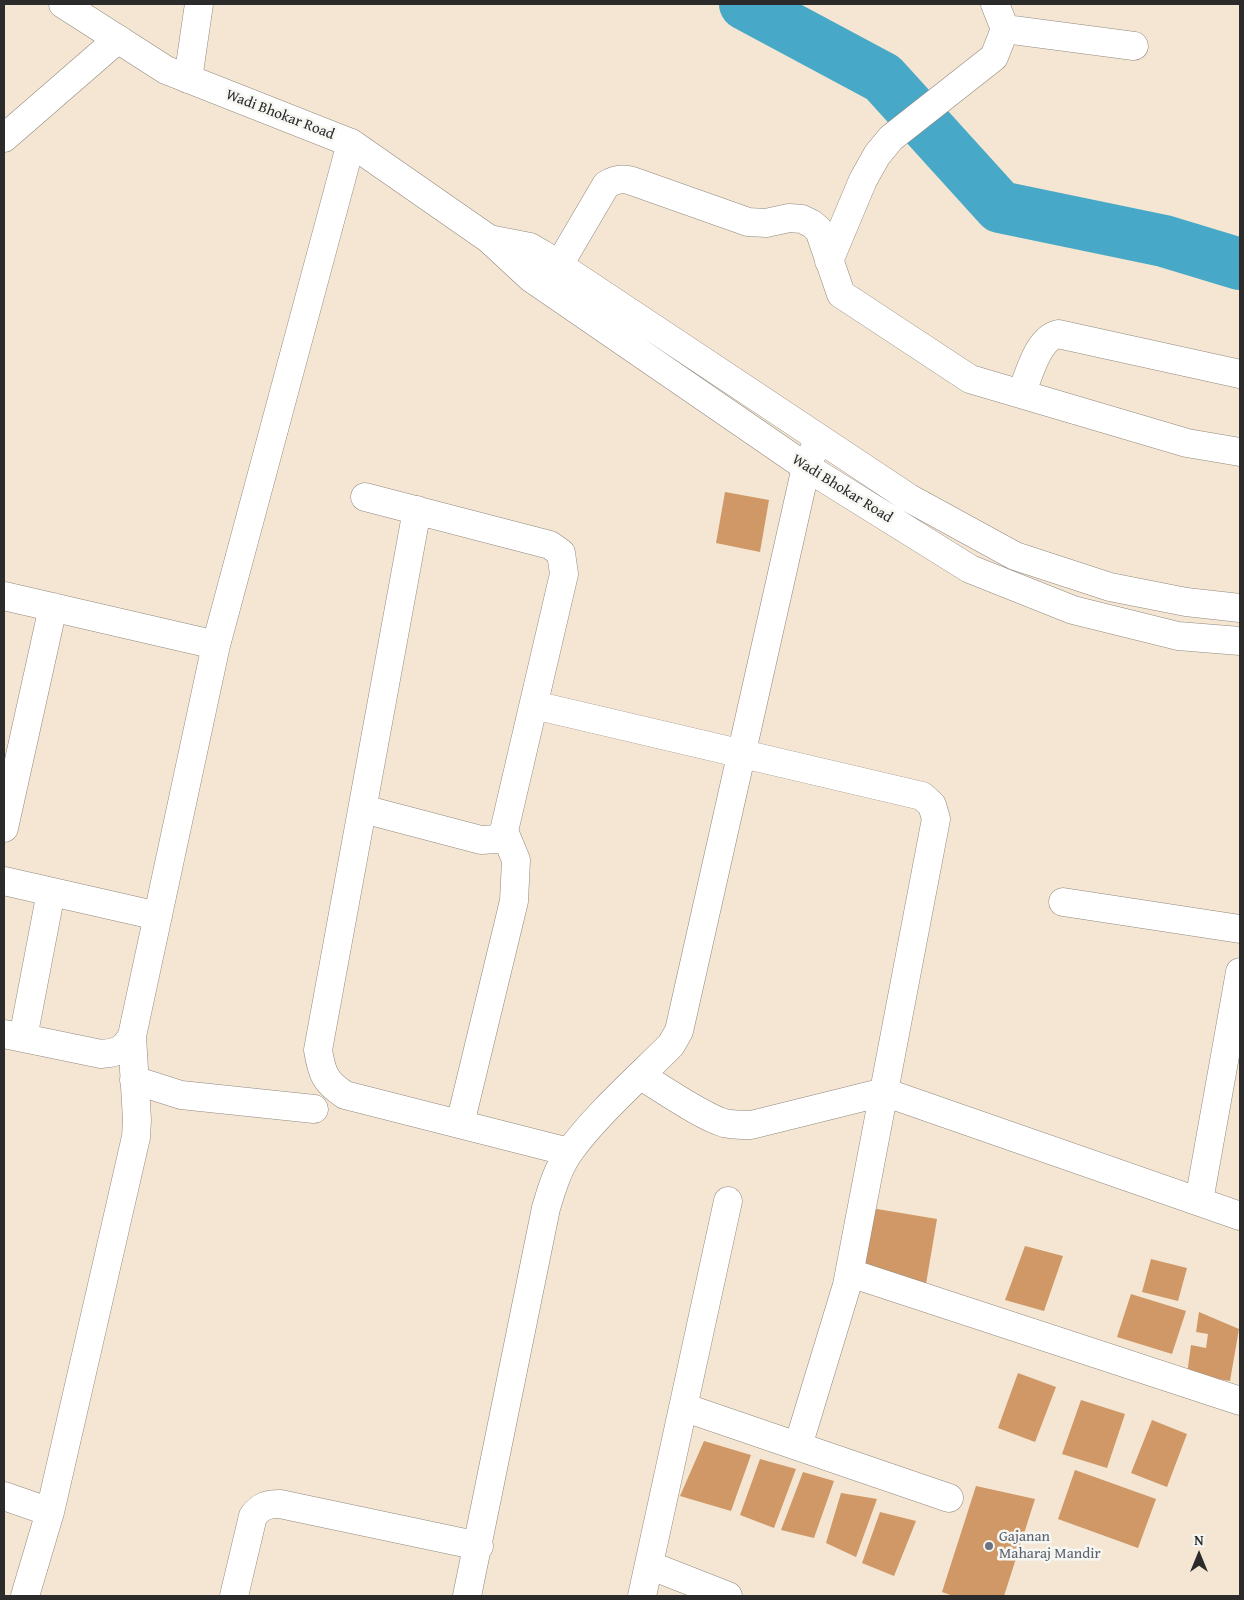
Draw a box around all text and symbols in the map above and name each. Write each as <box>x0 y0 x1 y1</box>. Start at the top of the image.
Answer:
street label: Wadi Bhokar Road <box>223 86 337 144</box>
street label: Wadi Bhokar Road <box>788 451 896 527</box>
place label: Gajanan Maharaj Mandir <box>999 1528 1101 1563</box>
north arrow <box>1174 1530 1224 1580</box>
text: N <box>1194 1530 1204 1550</box>
marker: Gajanan Maharaj Mandir <box>983 1540 995 1552</box>

